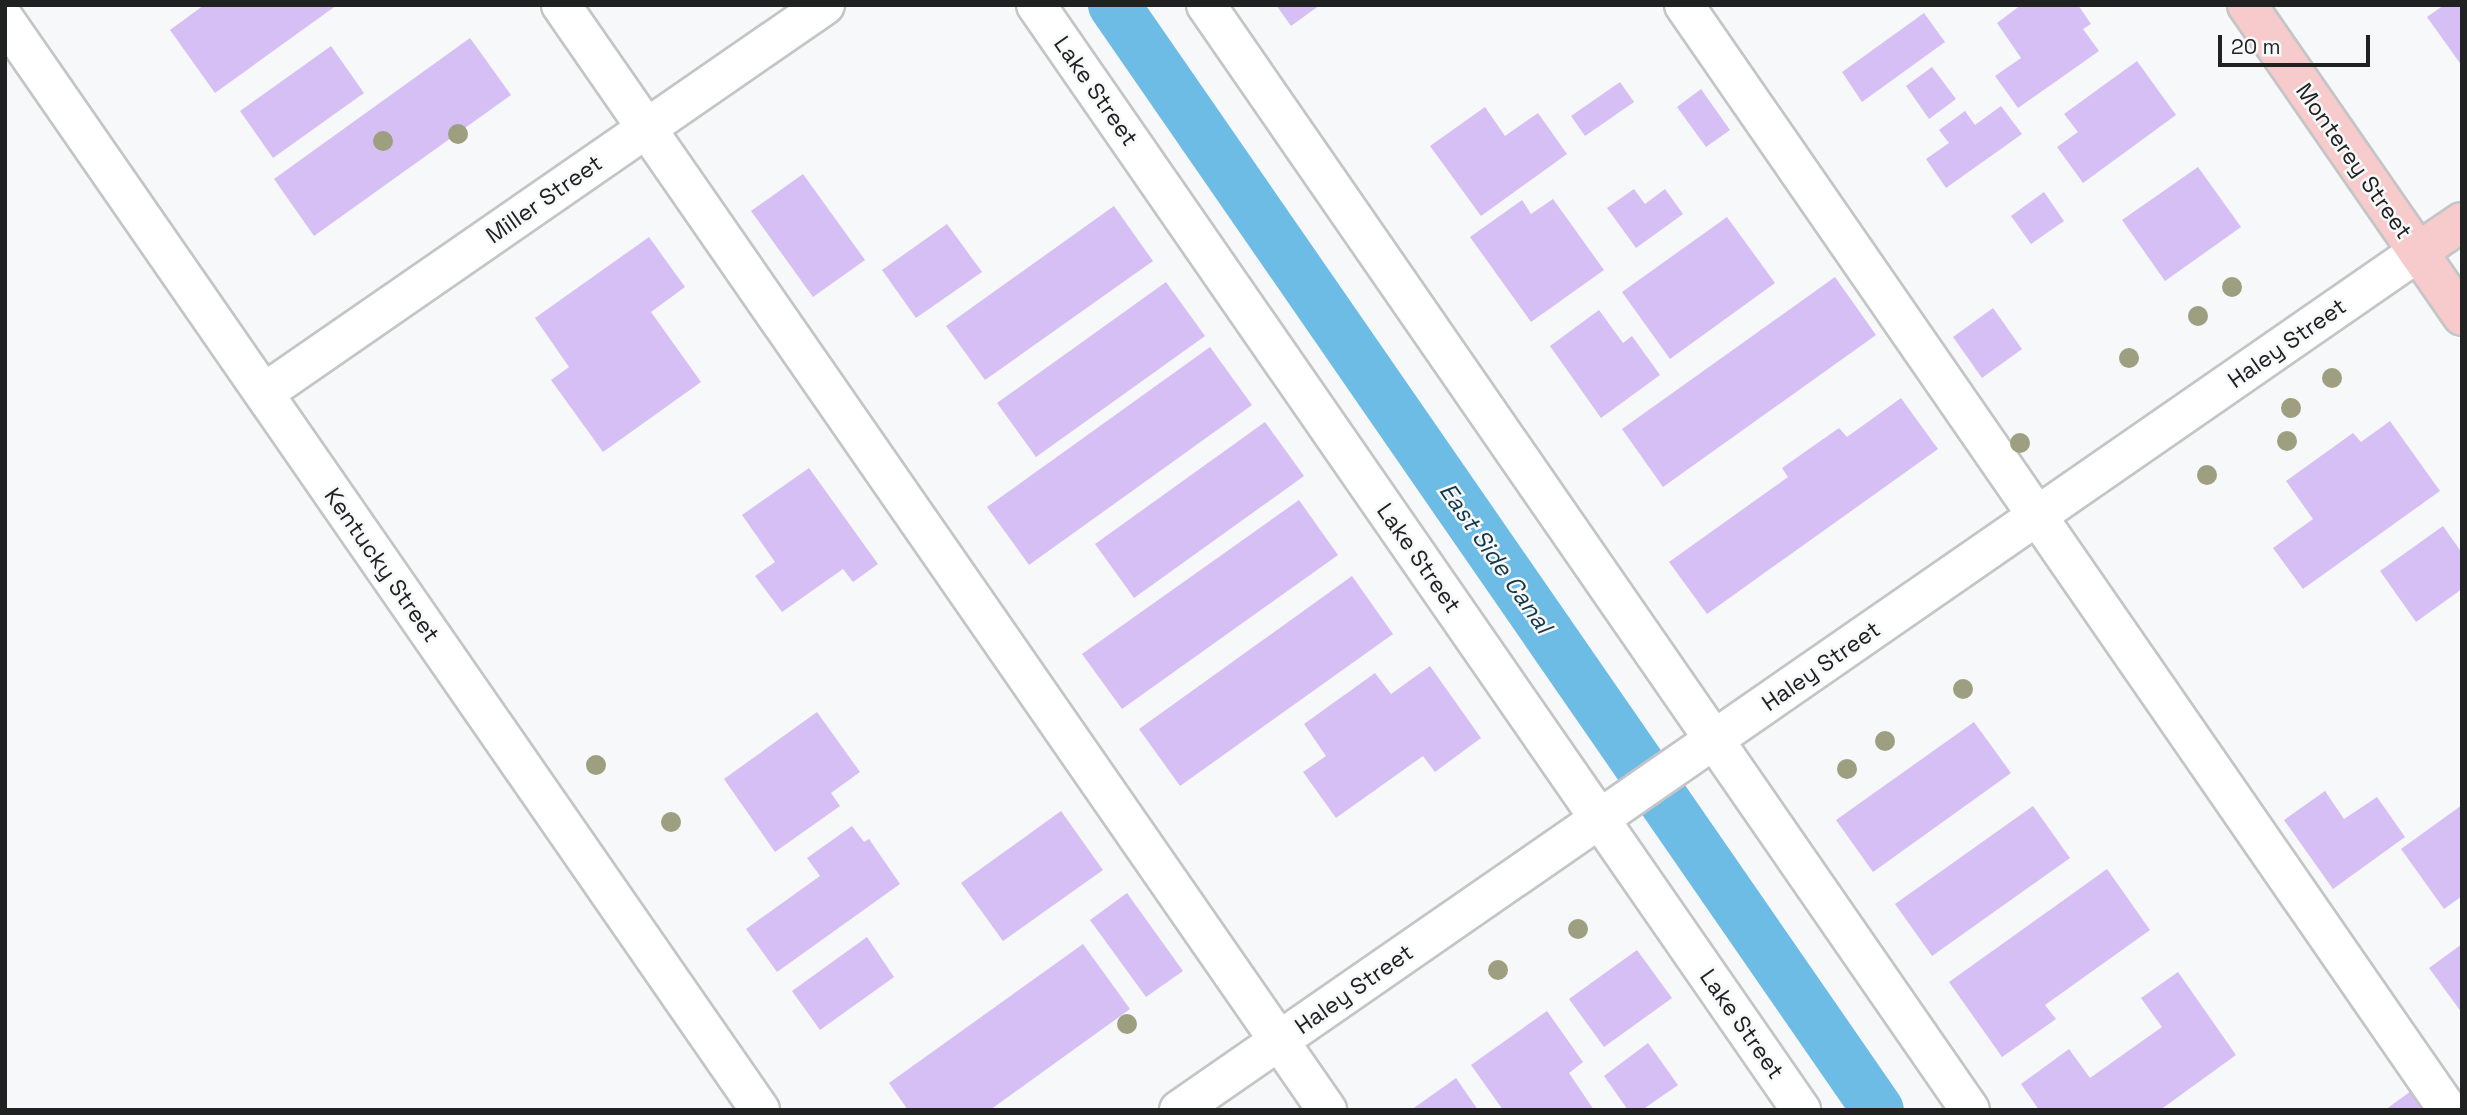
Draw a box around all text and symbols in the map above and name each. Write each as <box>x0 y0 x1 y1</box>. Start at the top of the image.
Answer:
scale bar <box>2222 21 2374 65</box>
street label: Lake Street <box>1048 31 1144 151</box>
text: 20 m <box>2231 33 2281 60</box>
street label: Monterey Street <box>2290 78 2418 244</box>
street label: Miller Street <box>481 149 607 249</box>
street label: Haley Street <box>2223 292 2351 394</box>
water label: East Side Canal <box>1433 477 1559 639</box>
street label: Kentucky Street <box>318 483 446 647</box>
street label: Lake Street <box>1371 498 1467 618</box>
street label: Haley Street <box>1757 615 1885 717</box>
street label: Haley Street <box>1290 938 1418 1040</box>
street label: Lake Street <box>1694 964 1790 1084</box>

